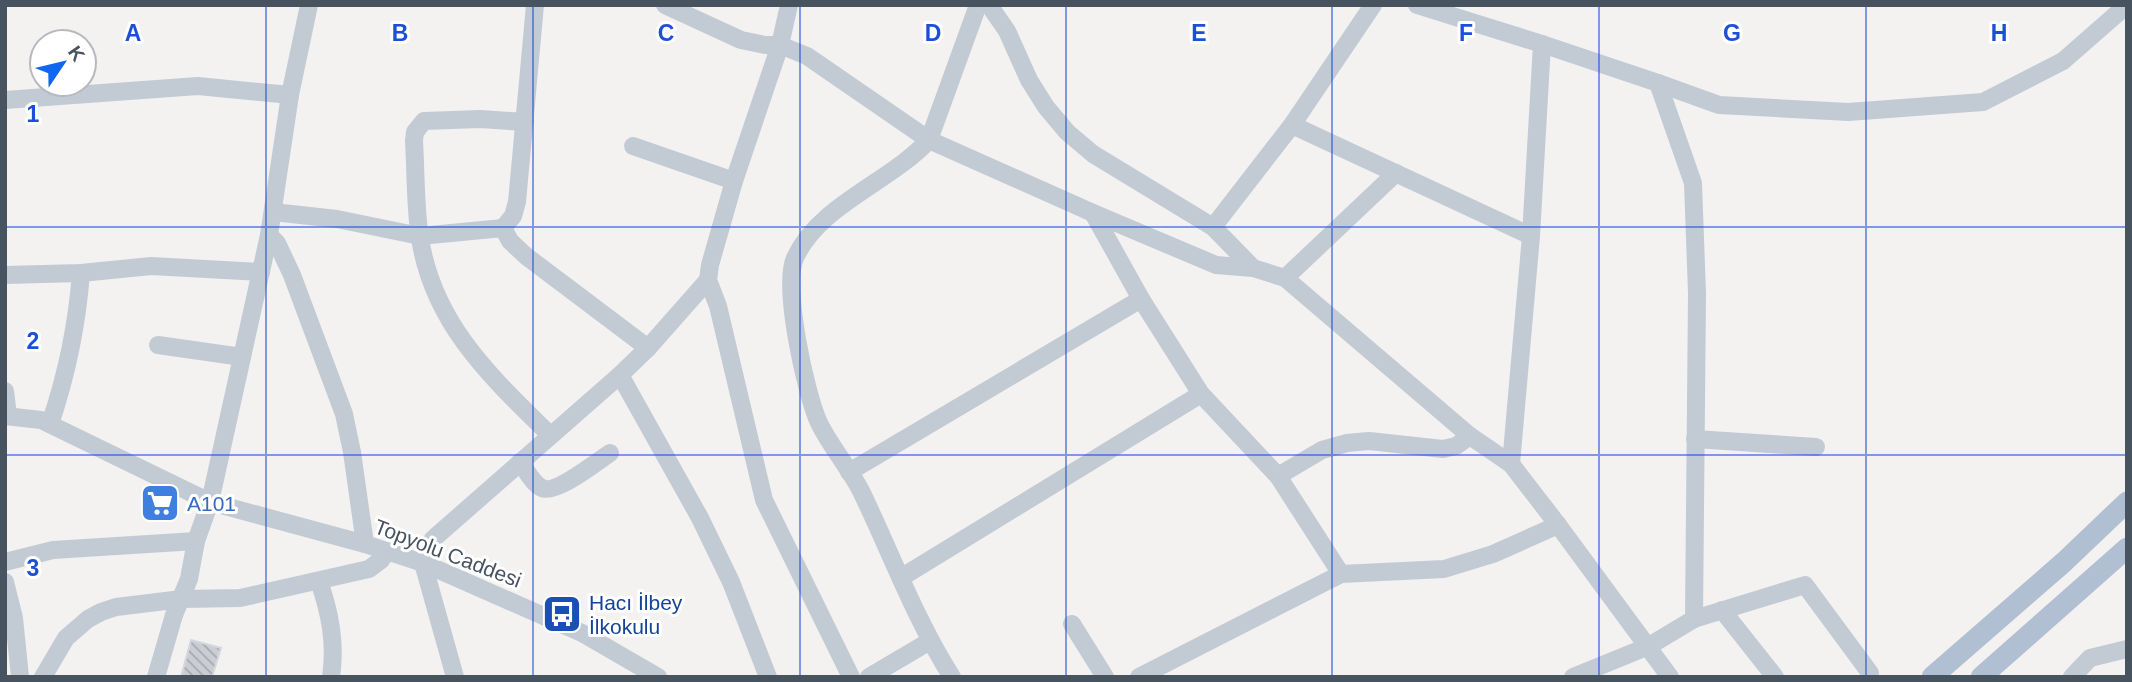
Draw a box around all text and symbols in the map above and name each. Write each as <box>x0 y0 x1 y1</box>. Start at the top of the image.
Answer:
text: A <box>125 20 141 46</box>
text: B <box>392 20 408 46</box>
text: C <box>658 20 674 46</box>
text: D <box>925 20 941 46</box>
text: E <box>1191 20 1207 46</box>
text: F <box>1459 20 1473 46</box>
text: G <box>1723 20 1741 46</box>
text: H <box>1991 20 2007 46</box>
north arrow <box>28 28 98 98</box>
text: K <box>64 42 89 65</box>
text: 1 <box>27 101 40 127</box>
text: 2 <box>27 328 39 354</box>
supermarket icon: A101 <box>139 482 181 524</box>
place label: A101 <box>187 492 236 515</box>
street label: Topyolu Caddesi <box>371 514 525 592</box>
text: 3 <box>27 555 39 581</box>
place label: Hacı İlbey İlkokulu <box>589 591 683 638</box>
bus stop icon: Hacı İlbey İlkokulu <box>541 593 583 635</box>

